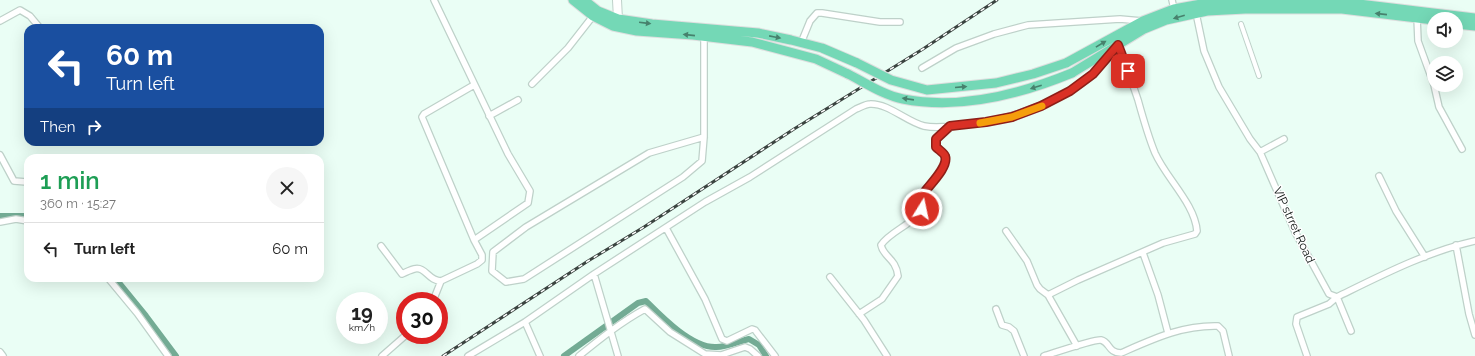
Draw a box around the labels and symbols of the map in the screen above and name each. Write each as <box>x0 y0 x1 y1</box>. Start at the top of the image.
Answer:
one-way arrow <box>1375 10 1387 17</box>
one-way arrow <box>1172 14 1184 20</box>
one-way arrow <box>639 20 651 26</box>
one-way arrow <box>683 32 695 38</box>
one-way arrow <box>768 34 781 40</box>
one-way arrow <box>1095 41 1107 48</box>
pin <box>1111 54 1145 88</box>
one-way arrow <box>954 84 967 91</box>
one-way arrow <box>1030 84 1042 90</box>
one-way arrow <box>902 96 914 102</box>
street label: VIP strret Road <box>1270 185 1318 265</box>
position arrow <box>901 188 943 230</box>
speed limit sign: 30 <box>396 292 448 344</box>

